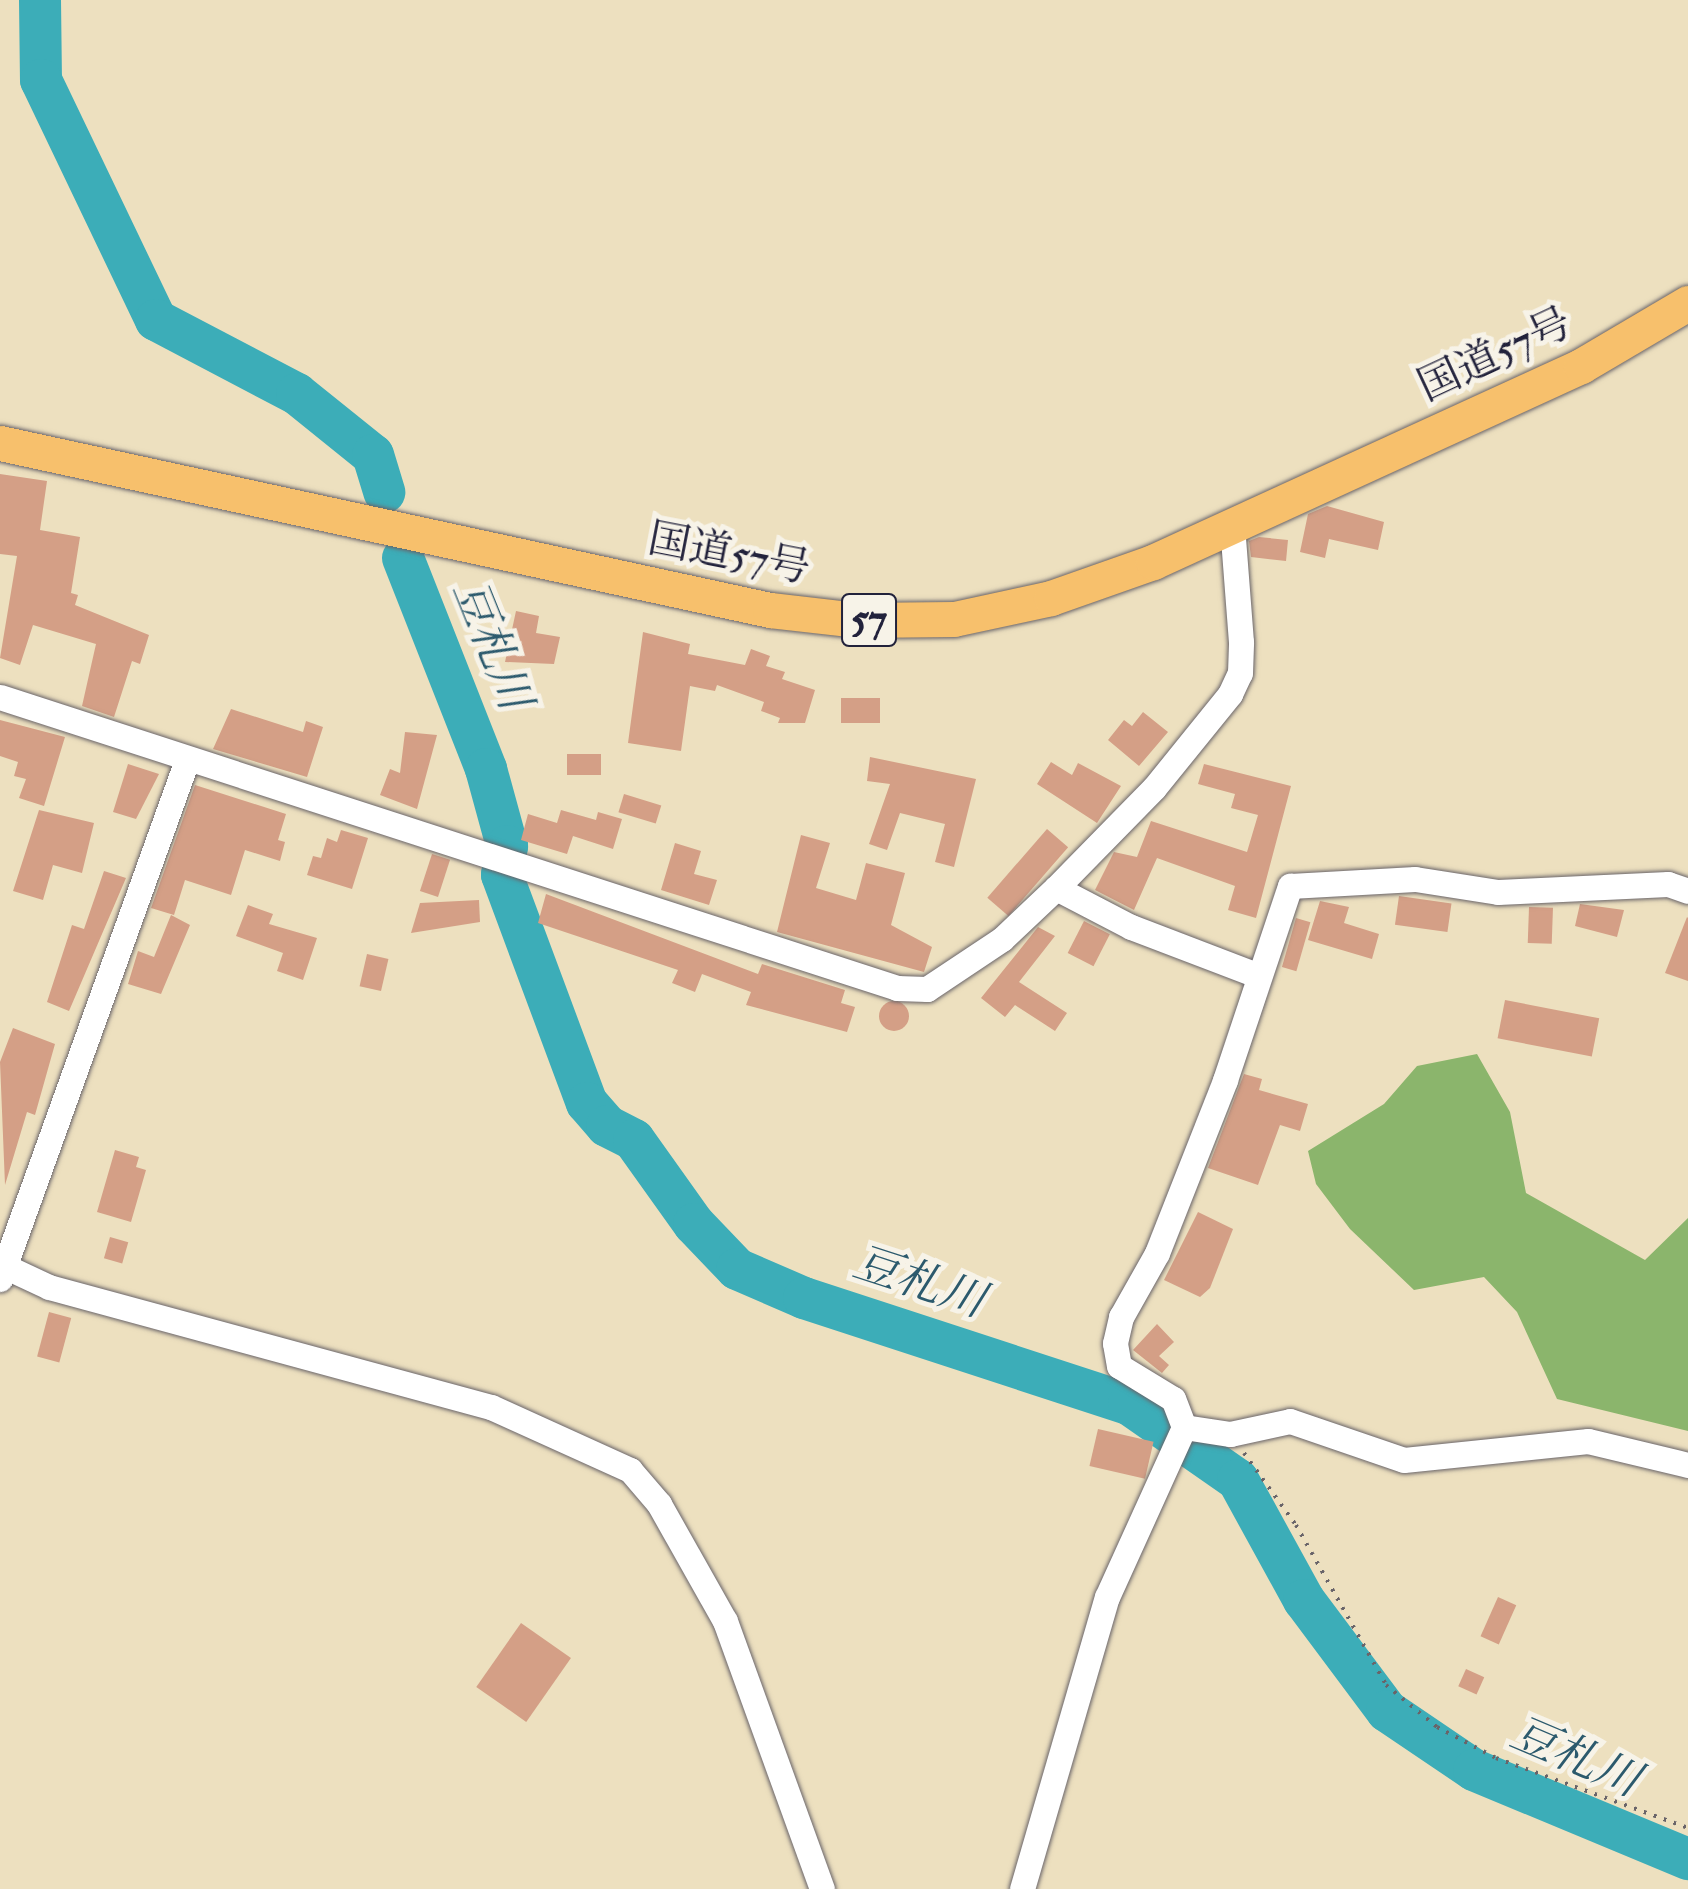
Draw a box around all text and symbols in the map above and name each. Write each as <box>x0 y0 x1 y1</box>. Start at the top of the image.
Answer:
street label: 国道57号 <box>1410 298 1580 412</box>
street label: 国道57号 <box>644 514 814 594</box>
water label: 豆札川 <box>441 572 541 718</box>
road number: 57 <box>839 585 899 655</box>
water label: 豆札川 <box>846 1236 992 1330</box>
water label: 豆札川 <box>1502 1707 1648 1809</box>

